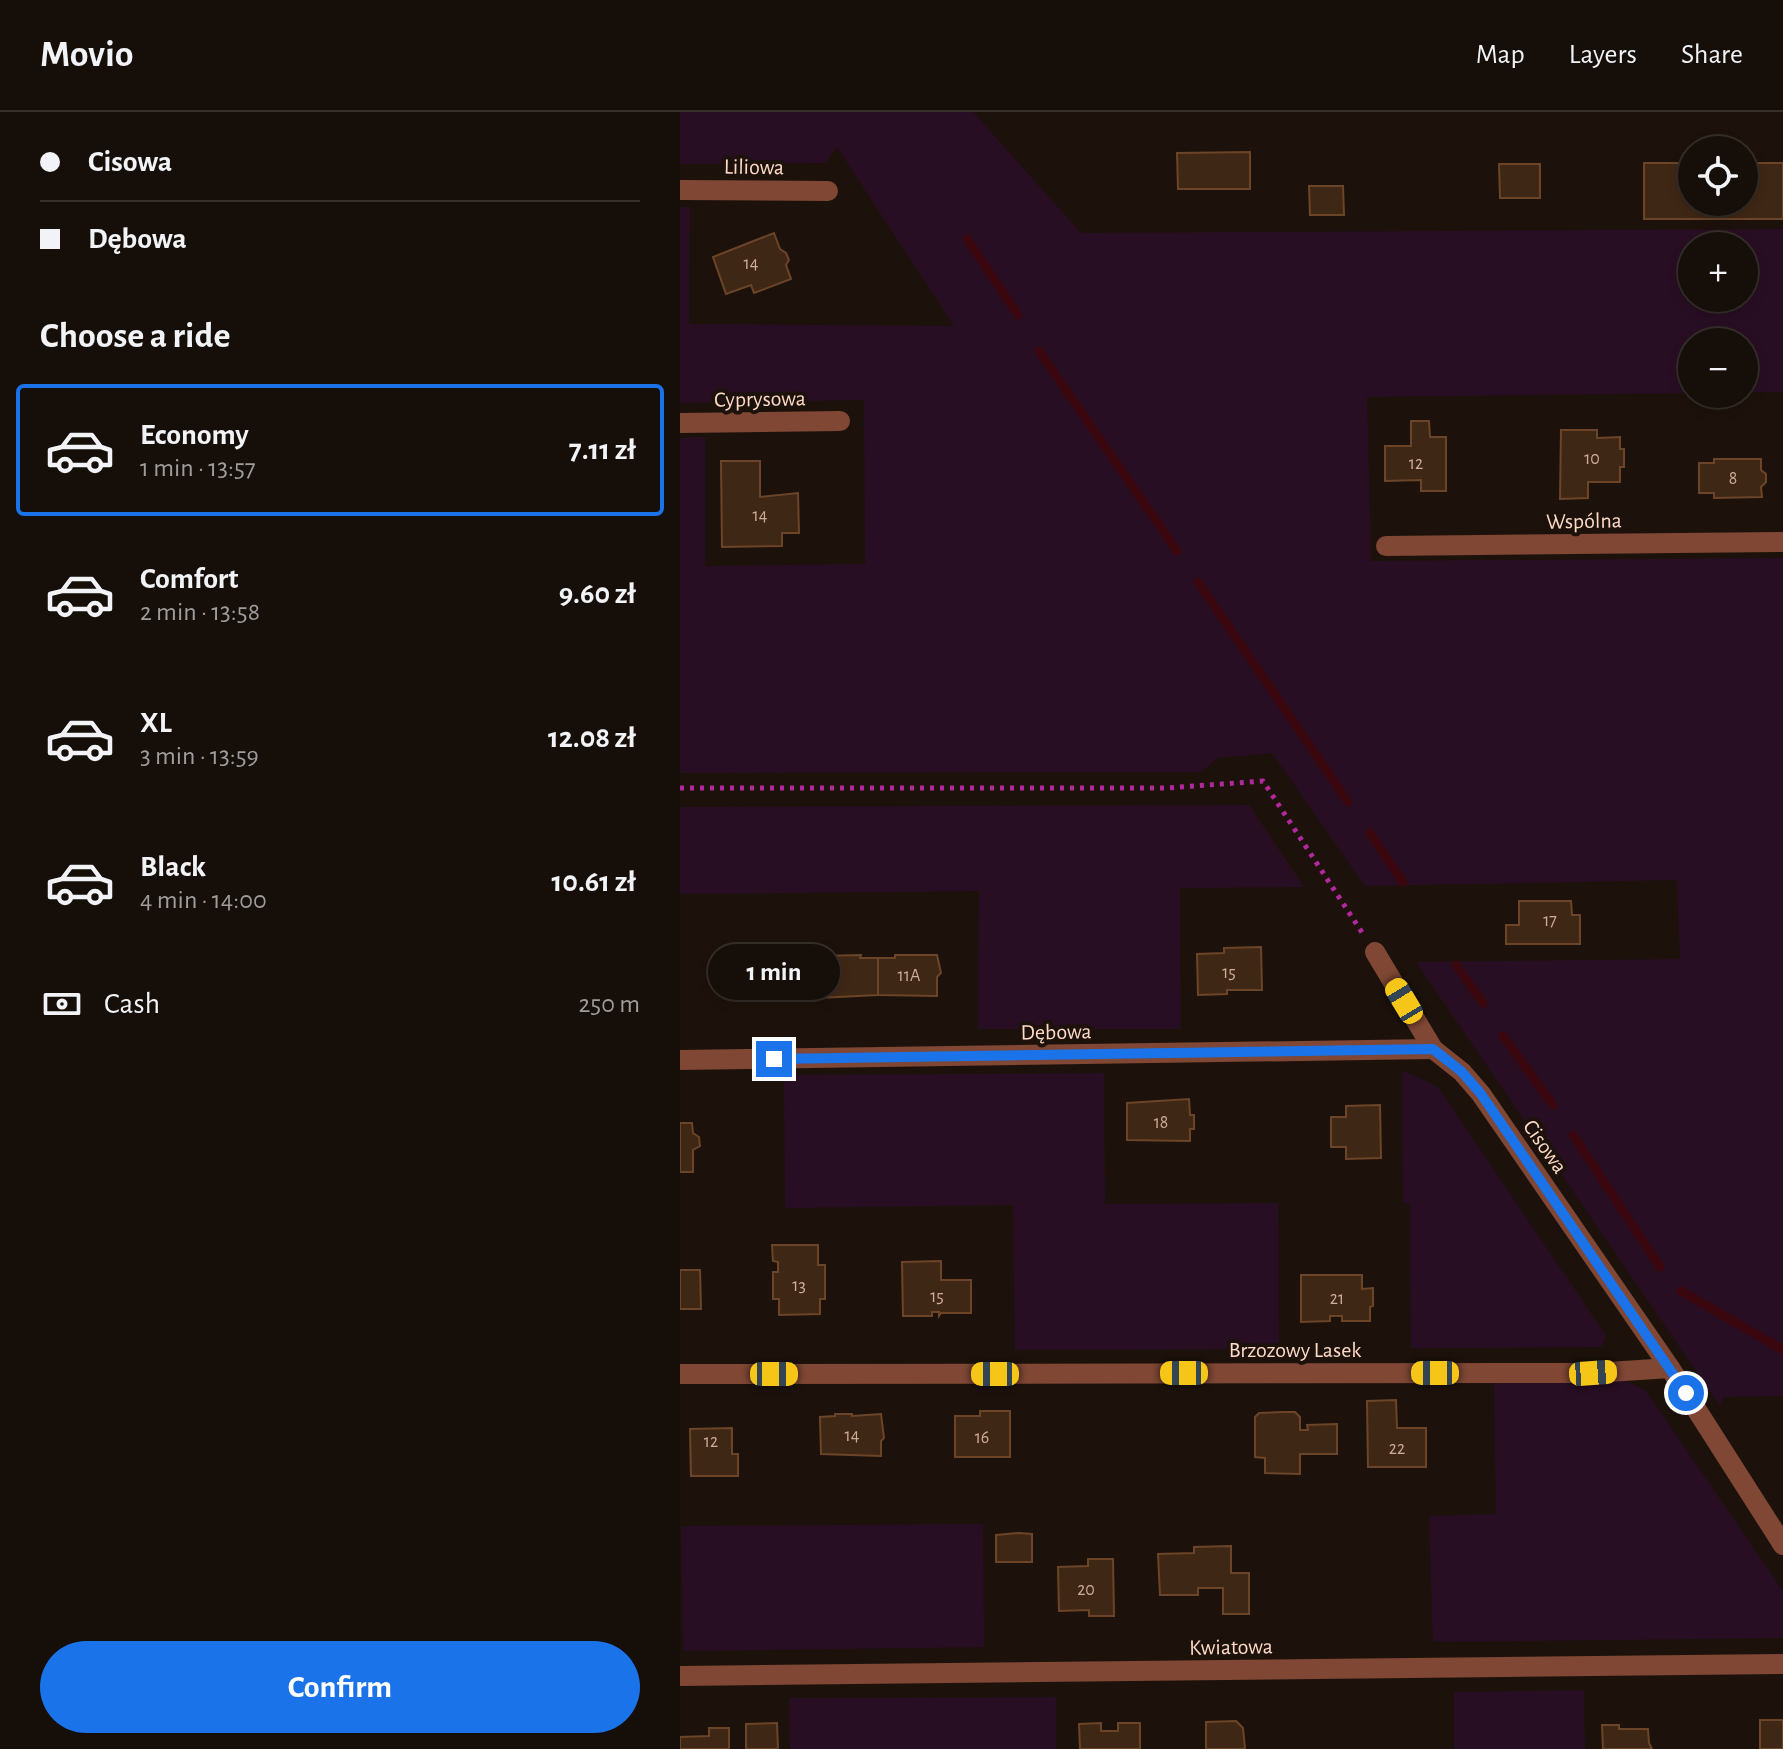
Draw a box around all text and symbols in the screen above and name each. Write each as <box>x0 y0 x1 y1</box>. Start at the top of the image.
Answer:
text: Movio <box>40 36 134 74</box>
text: Map <box>1476 41 1525 69</box>
text: Layers <box>1569 41 1637 69</box>
text: Share <box>1681 41 1743 69</box>
map controls <box>1678 136 1758 408</box>
button: locate <box>1678 136 1758 216</box>
text: Cisowa <box>88 147 172 177</box>
street label: Liliowa <box>724 155 784 179</box>
text: Dębowa <box>88 224 187 254</box>
button: + <box>1678 232 1758 312</box>
house number: 14 <box>744 255 759 273</box>
text: Choose a ride <box>40 318 230 354</box>
button: − <box>1678 328 1758 408</box>
street label: Cyprysowa <box>714 387 806 411</box>
icon: car <box>44 414 116 486</box>
text: Economy <box>140 420 249 450</box>
text: 7.11 zł <box>569 435 636 465</box>
house number: 10 <box>1584 450 1600 468</box>
text: 1 min · 13:57 <box>140 455 256 481</box>
house number: 12 <box>1409 455 1423 473</box>
house number: 8 <box>1729 470 1737 488</box>
house number: 14 <box>753 507 768 525</box>
street label: Wspólna <box>1546 509 1622 533</box>
icon: car <box>44 558 116 630</box>
text: Comfort <box>140 564 239 594</box>
text: 9.60 zł <box>559 579 636 609</box>
text: 2 min · 13:58 <box>140 599 260 625</box>
icon: car <box>44 702 116 774</box>
text: XL <box>140 708 172 738</box>
text: 12.08 zł <box>548 723 636 753</box>
text: 3 min · 13:59 <box>140 743 259 769</box>
icon: car <box>44 846 116 918</box>
text: Black <box>140 852 206 882</box>
text: 10.61 zł <box>552 867 636 897</box>
text: 4 min · 14:00 <box>140 887 267 913</box>
house number: 17 <box>1543 912 1557 930</box>
callout: 1 min <box>708 943 840 999</box>
text: 1 min <box>747 959 801 985</box>
house number: 15 <box>1222 964 1236 982</box>
house number: 11A <box>898 967 921 985</box>
car <box>1381 974 1427 1028</box>
icon: cash <box>40 982 84 1026</box>
text: Cash <box>104 989 160 1019</box>
text: 250 m <box>578 991 640 1017</box>
street label: Dębowa <box>1020 1020 1092 1044</box>
route end <box>756 1041 792 1077</box>
house number: 18 <box>1154 1114 1168 1132</box>
street label: Cisowa <box>1519 1116 1571 1177</box>
house number: 13 <box>792 1277 806 1295</box>
house number: 15 <box>930 1288 944 1306</box>
house number: 21 <box>1330 1290 1344 1308</box>
street label: Brzozowy Lasek <box>1229 1339 1361 1361</box>
car <box>1568 1359 1618 1387</box>
car <box>1160 1361 1208 1385</box>
car <box>1411 1361 1459 1385</box>
car <box>750 1362 798 1386</box>
car <box>971 1362 1019 1386</box>
route start <box>1668 1375 1704 1411</box>
house number: 14 <box>845 1427 860 1445</box>
house number: 16 <box>975 1429 989 1447</box>
house number: 12 <box>704 1433 718 1451</box>
house number: 22 <box>1389 1440 1405 1458</box>
house number: 20 <box>1077 1581 1095 1599</box>
street label: Kwiatowa <box>1189 1635 1273 1659</box>
button: Confirm <box>40 1641 640 1733</box>

